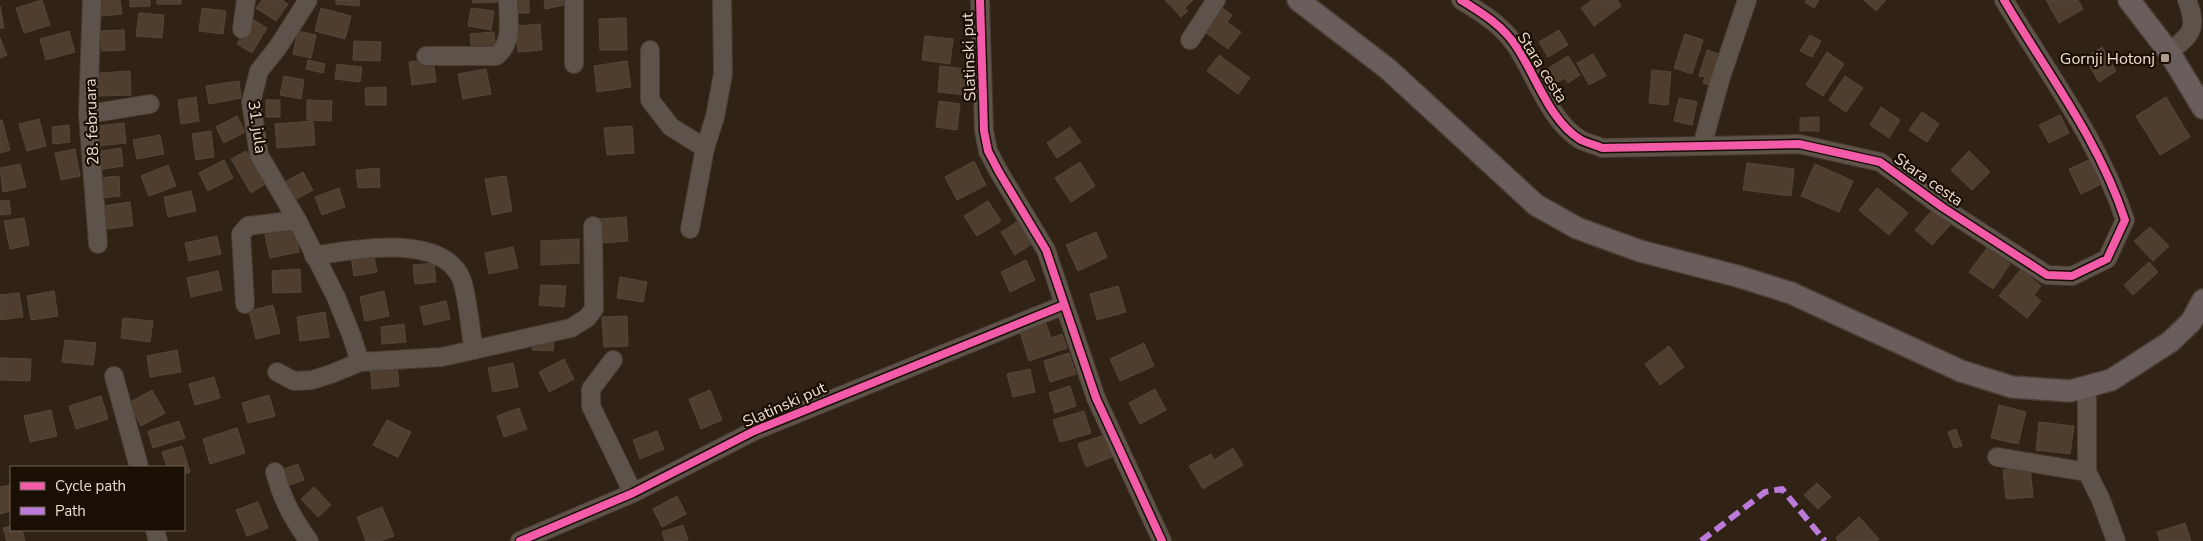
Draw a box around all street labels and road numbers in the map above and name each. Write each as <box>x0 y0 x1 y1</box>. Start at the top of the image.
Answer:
street label: Slatinski put <box>956 12 982 102</box>
street label: Stara cesta <box>1512 28 1573 107</box>
street label: 28. februara <box>79 78 105 166</box>
street label: 31. jula <box>242 99 272 155</box>
street label: Stara cesta <box>1890 148 1967 212</box>
street label: Slatinski put <box>739 377 830 433</box>

